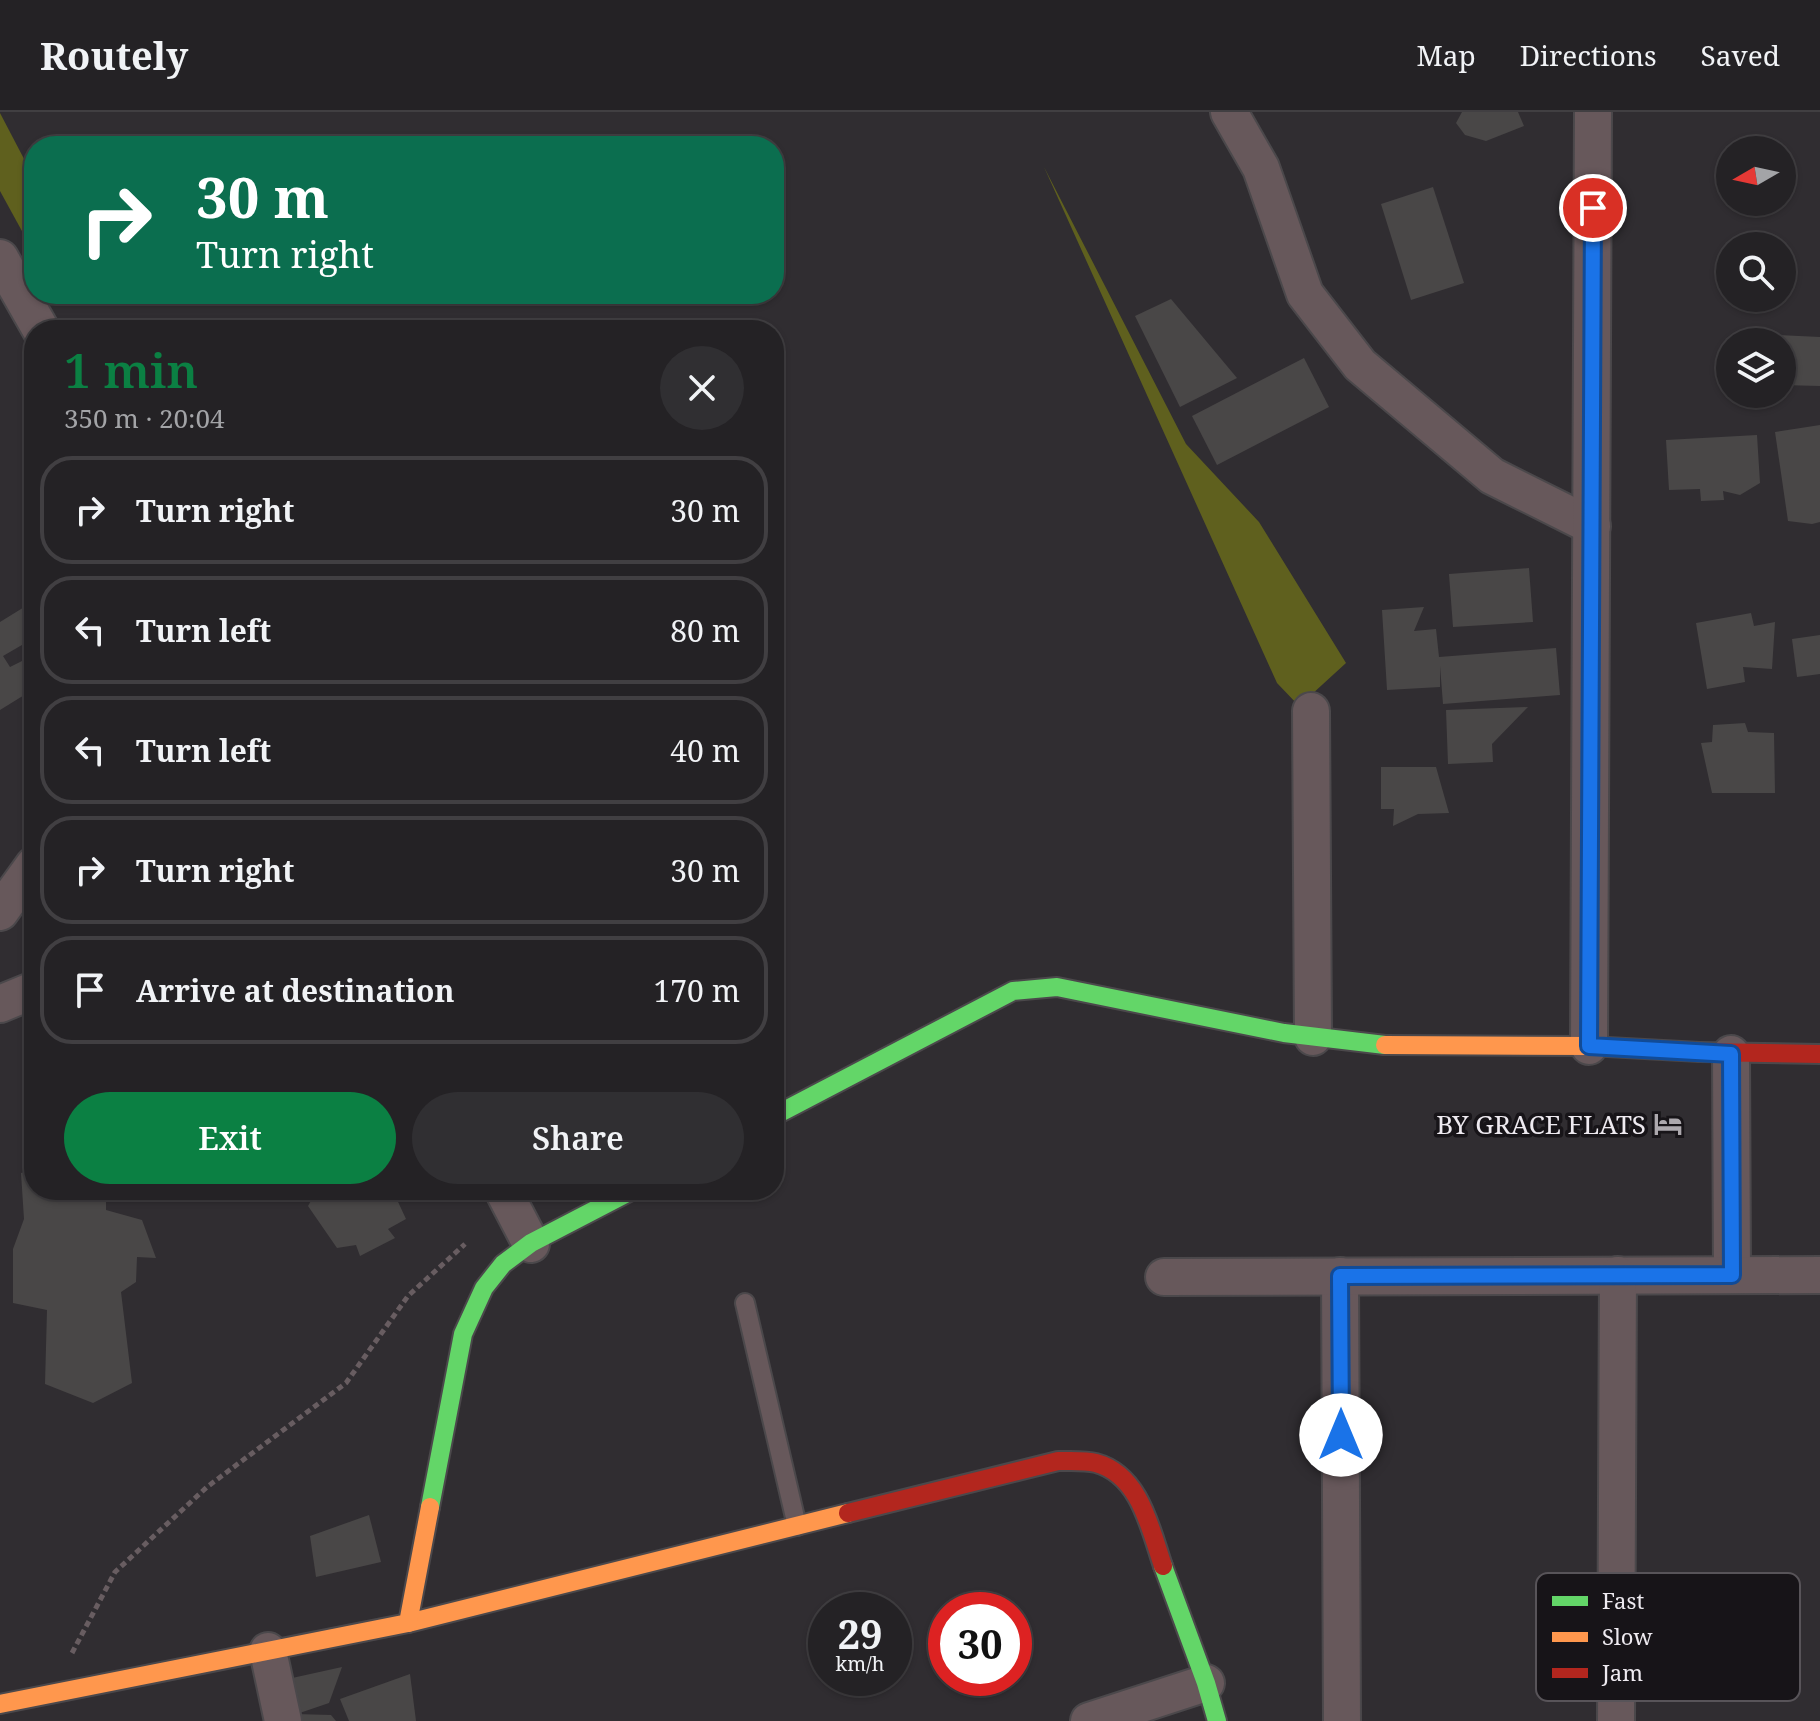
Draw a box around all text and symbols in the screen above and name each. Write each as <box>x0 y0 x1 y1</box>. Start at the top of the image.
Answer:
text: Routely <box>40 29 188 81</box>
text: Map <box>1416 36 1476 74</box>
text: Directions <box>1520 36 1657 74</box>
text: Saved <box>1701 36 1780 74</box>
north arrow <box>1716 136 1796 216</box>
map controls <box>1716 136 1796 408</box>
text: 30 m <box>196 158 329 234</box>
icon: right <box>64 168 168 272</box>
pin <box>1559 174 1627 242</box>
icon: arrive <box>1571 186 1615 230</box>
text: Turn right <box>196 230 374 279</box>
button: search <box>1716 232 1796 312</box>
button: layers <box>1716 328 1796 408</box>
text: 1 min <box>64 337 198 402</box>
button: close <box>660 346 744 430</box>
text: 350 m · 20:04 <box>64 400 225 436</box>
icon: right <box>68 488 112 532</box>
text: Turn right <box>136 490 294 531</box>
text: 30 m <box>670 490 740 531</box>
icon: left <box>68 608 112 652</box>
text: Turn left <box>136 610 271 651</box>
text: 80 m <box>670 610 740 651</box>
icon: left <box>68 728 112 772</box>
text: Turn left <box>136 730 271 771</box>
text: 40 m <box>670 730 740 771</box>
icon: right <box>68 848 112 892</box>
text: Turn right <box>136 850 294 891</box>
text: 30 m <box>670 850 740 891</box>
icon: arrive <box>68 968 112 1012</box>
text: Arrive at destination <box>136 970 455 1011</box>
text: 170 m <box>654 970 740 1011</box>
button: Exit <box>64 1092 396 1184</box>
button: Share <box>412 1092 744 1184</box>
place label: BY GRACE FLATS <box>1436 1106 1646 1142</box>
hotel icon: BY GRACE FLATS <box>1653 1109 1683 1139</box>
position arrow <box>1299 1393 1383 1477</box>
legend <box>1536 1573 1800 1701</box>
text: Fast <box>1602 1585 1644 1615</box>
speed limit sign: 30 <box>928 1592 1032 1696</box>
text: 29 <box>837 1606 883 1661</box>
text: Slow <box>1602 1621 1652 1651</box>
text: km/h <box>835 1650 885 1677</box>
text: Jam <box>1601 1657 1643 1687</box>

